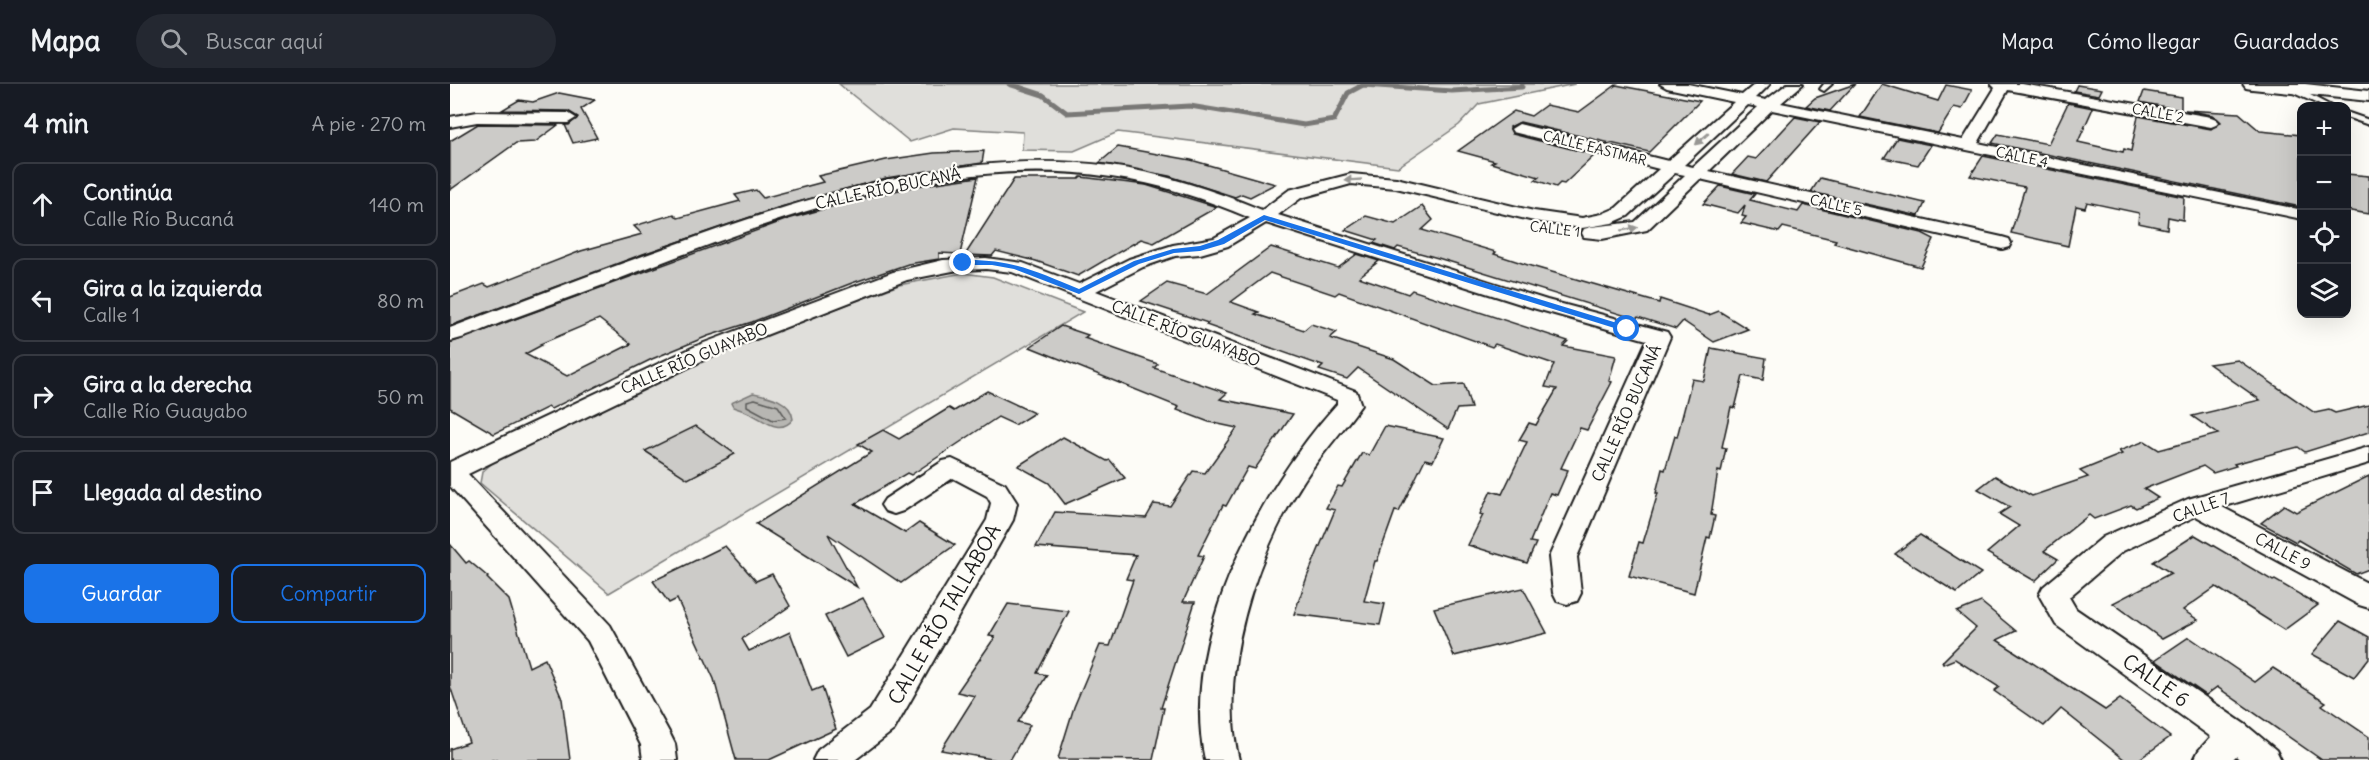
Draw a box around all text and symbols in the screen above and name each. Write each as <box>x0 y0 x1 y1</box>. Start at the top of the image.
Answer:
search box <box>136 14 556 68</box>
text: Mapa <box>30 23 100 59</box>
icon: search <box>157 25 190 58</box>
text: Buscar aquí <box>205 27 323 55</box>
text: Mapa <box>2001 28 2054 55</box>
text: Cómo llegar <box>2087 28 2200 55</box>
text: Guardados <box>2233 28 2339 55</box>
street label: CALLE 2 <box>2131 100 2186 126</box>
map controls <box>2297 102 2351 318</box>
button: + <box>2297 102 2351 156</box>
text: 4 min <box>24 107 89 140</box>
text: A pie · 270 m <box>312 111 426 136</box>
street label: CALLE EASTMAR <box>1541 126 1649 170</box>
one-way arrow <box>1695 132 1710 145</box>
street label: CALLE 4 <box>1994 143 2050 171</box>
button: − <box>2297 156 2351 210</box>
street label: CALLE RÍO BUCANÁ <box>814 163 962 213</box>
one-way arrow <box>1343 176 1362 185</box>
text: Continúa <box>83 178 172 206</box>
icon: ahead <box>26 188 59 221</box>
street label: CALLE 5 <box>1808 190 1864 220</box>
text: 140 m <box>369 192 424 217</box>
text: Calle Río Bucaná <box>83 206 234 231</box>
button: locate <box>2297 210 2351 264</box>
street label: CALLE 1 <box>1529 217 1581 241</box>
one-way arrow <box>1620 224 1639 233</box>
route end <box>949 249 975 275</box>
button: layers <box>2297 264 2351 318</box>
text: Gira a la izquierda <box>83 274 262 302</box>
icon: left <box>26 284 59 317</box>
text: 80 m <box>377 288 424 313</box>
street label: CALLE RÍO GUAYABO <box>1109 295 1263 371</box>
text: Calle 1 <box>83 302 140 327</box>
route start <box>1613 315 1639 341</box>
street label: CALLE RÍO GUAYABO <box>617 318 771 398</box>
street label: CALLE RÍO BUCANÁ <box>1587 341 1665 485</box>
text: Gira a la derecha <box>83 370 252 398</box>
icon: right <box>26 380 59 413</box>
text: 50 m <box>377 384 424 409</box>
text: Calle Río Guayabo <box>83 398 248 423</box>
icon: arrive <box>26 476 59 509</box>
text: Llegada al destino <box>83 478 262 506</box>
street label: CALLE 7 <box>2170 487 2232 527</box>
street label: CALLE RÍO TALLABOA <box>882 519 1006 709</box>
street label: CALLE 9 <box>2252 528 2314 574</box>
button: Guardar <box>24 564 219 623</box>
button: Compartir <box>231 564 426 623</box>
street label: CALLE 6 <box>2118 648 2194 712</box>

